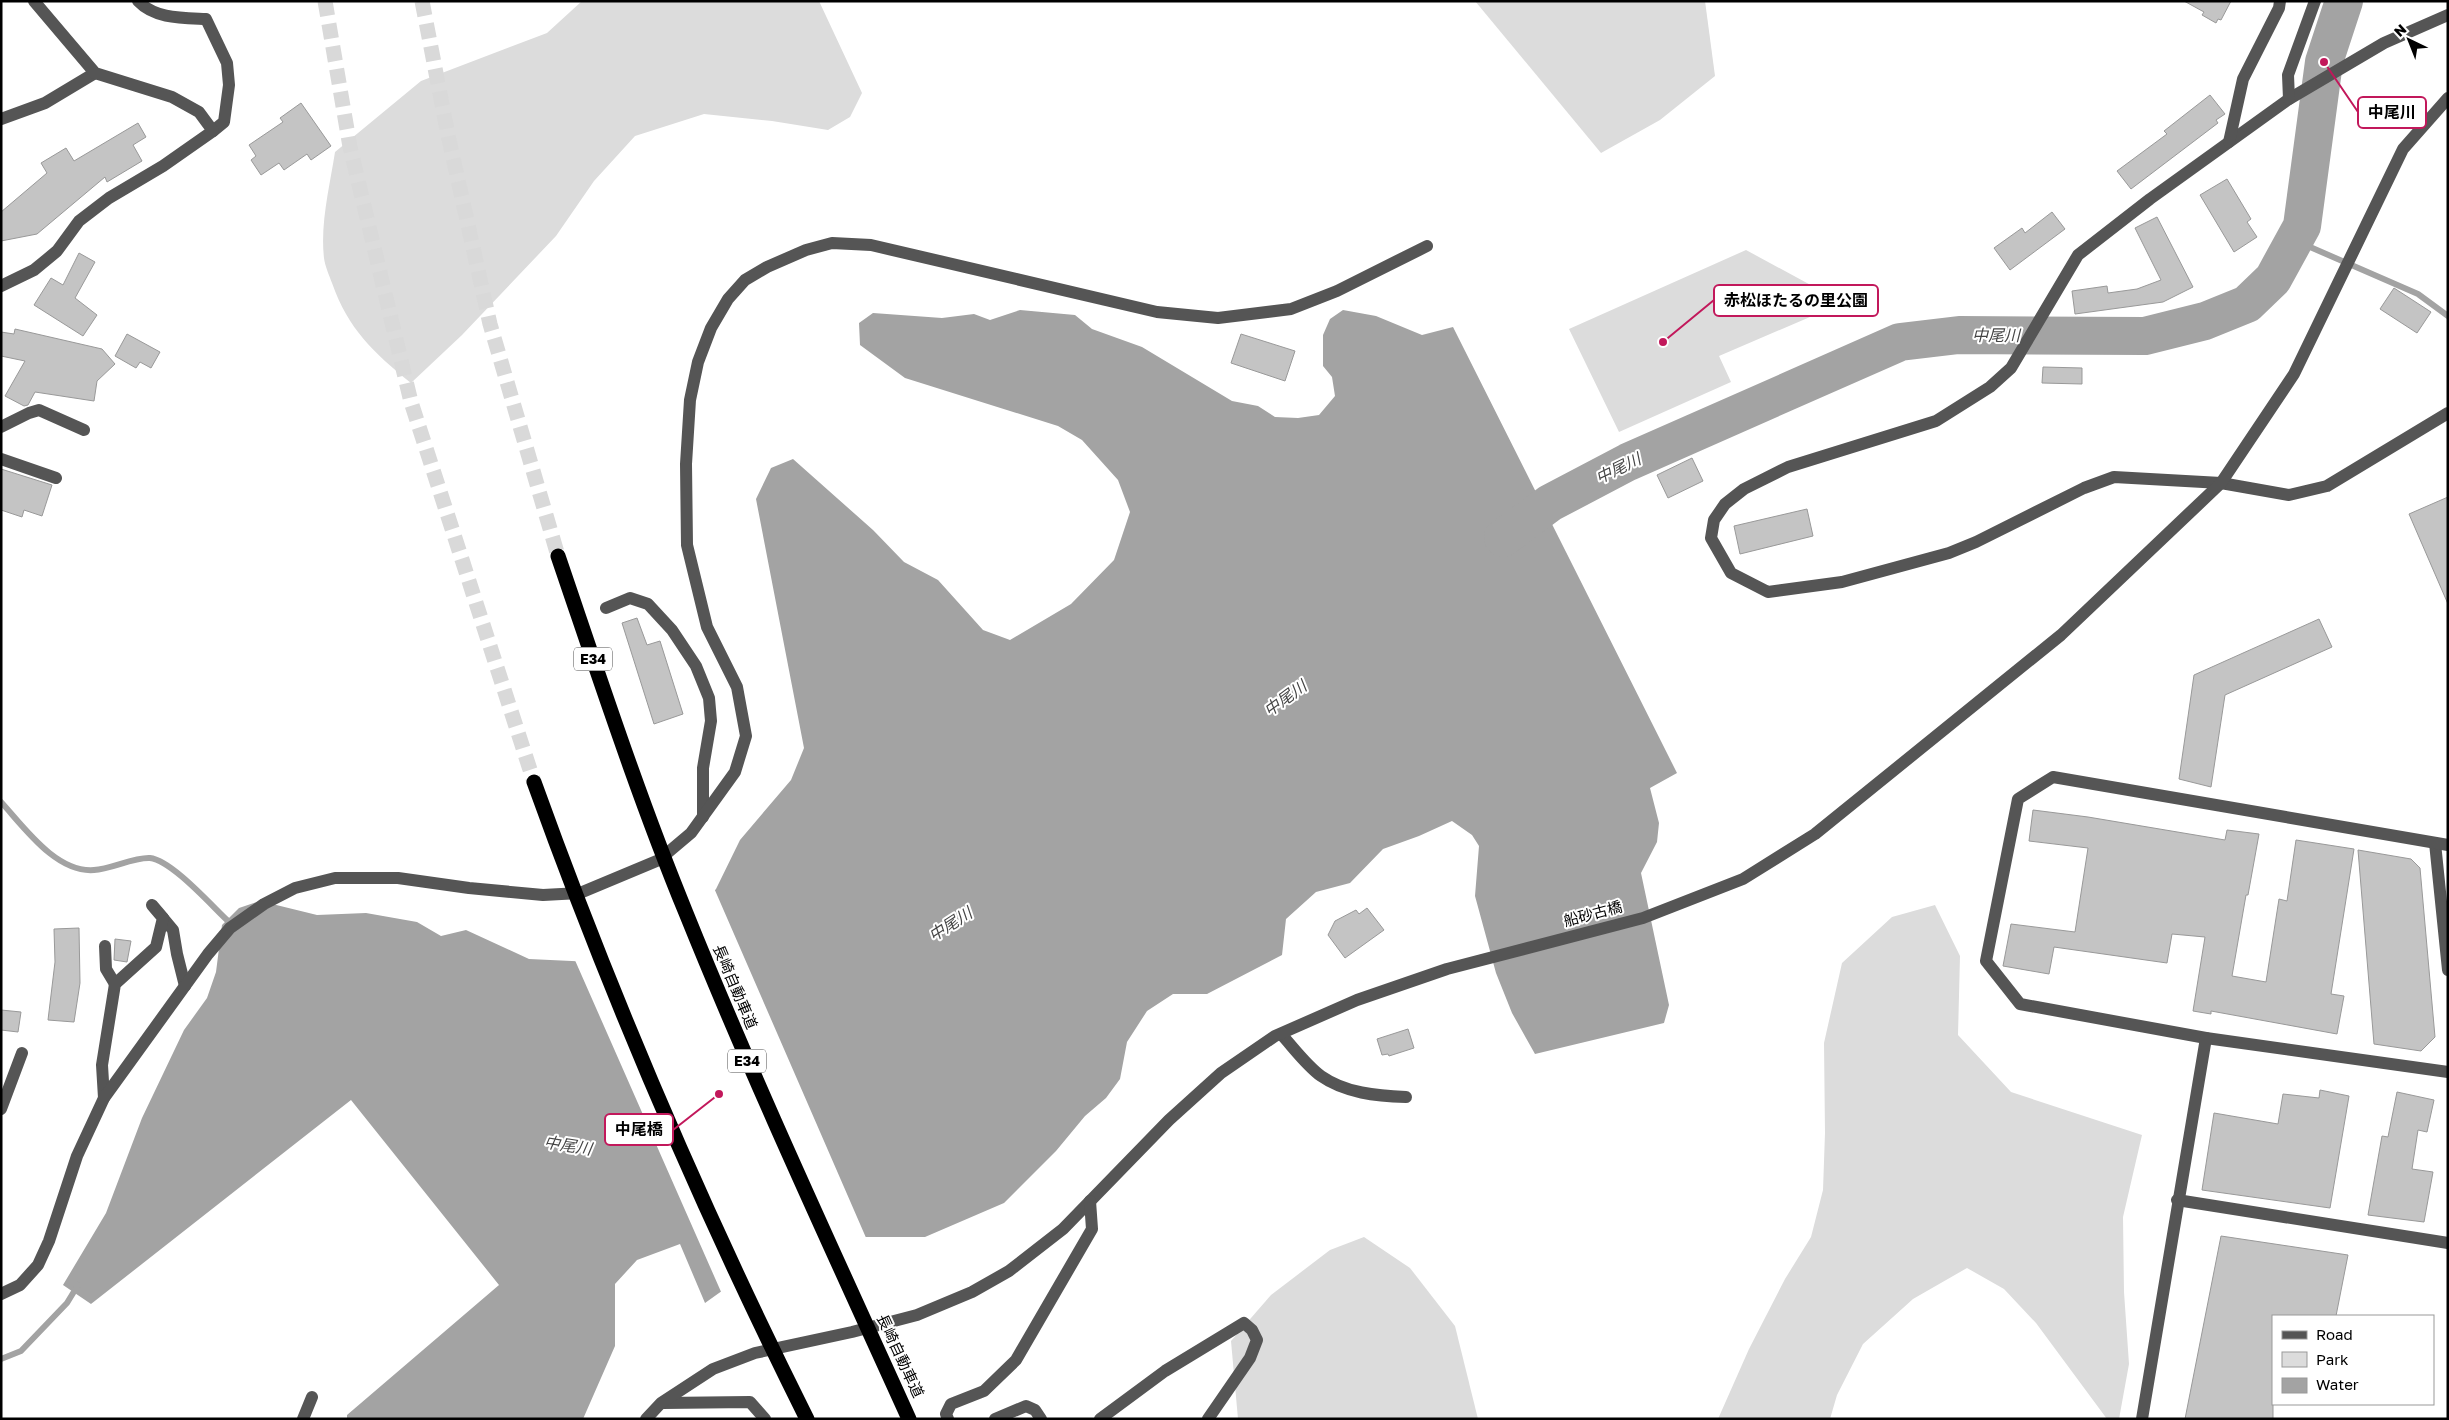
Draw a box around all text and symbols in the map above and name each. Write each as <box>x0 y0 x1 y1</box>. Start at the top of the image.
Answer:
north arrow <box>2384 15 2434 65</box>
text: N <box>2390 20 2409 40</box>
callout: 中尾川 <box>2358 97 2426 128</box>
text: 中尾川 <box>2368 102 2416 122</box>
callout: 赤松ほたるの里公園 <box>1714 285 1878 316</box>
text: 赤松ほたるの里公園 <box>1724 290 1868 310</box>
water label: 中尾川 <box>1972 325 2022 345</box>
water label: 中尾川 <box>1592 448 1646 488</box>
road number: E34 <box>574 648 612 671</box>
water label: 中尾川 <box>1260 675 1312 720</box>
street label: 船砂古橋 <box>1561 897 1624 929</box>
water label: 中尾川 <box>924 901 977 945</box>
street label: 長崎自動車道 <box>710 942 762 1032</box>
road number: E34 <box>728 1050 766 1072</box>
callout: 中尾橋 <box>605 1114 673 1145</box>
text: 中尾橋 <box>615 1119 663 1139</box>
water label: 中尾川 <box>543 1131 595 1159</box>
street label: 長崎自動車道 <box>874 1311 928 1400</box>
legend <box>2272 1315 2434 1405</box>
text: Road <box>2316 1325 2353 1343</box>
text: Park <box>2316 1350 2349 1368</box>
text: Water <box>2316 1375 2359 1393</box>

